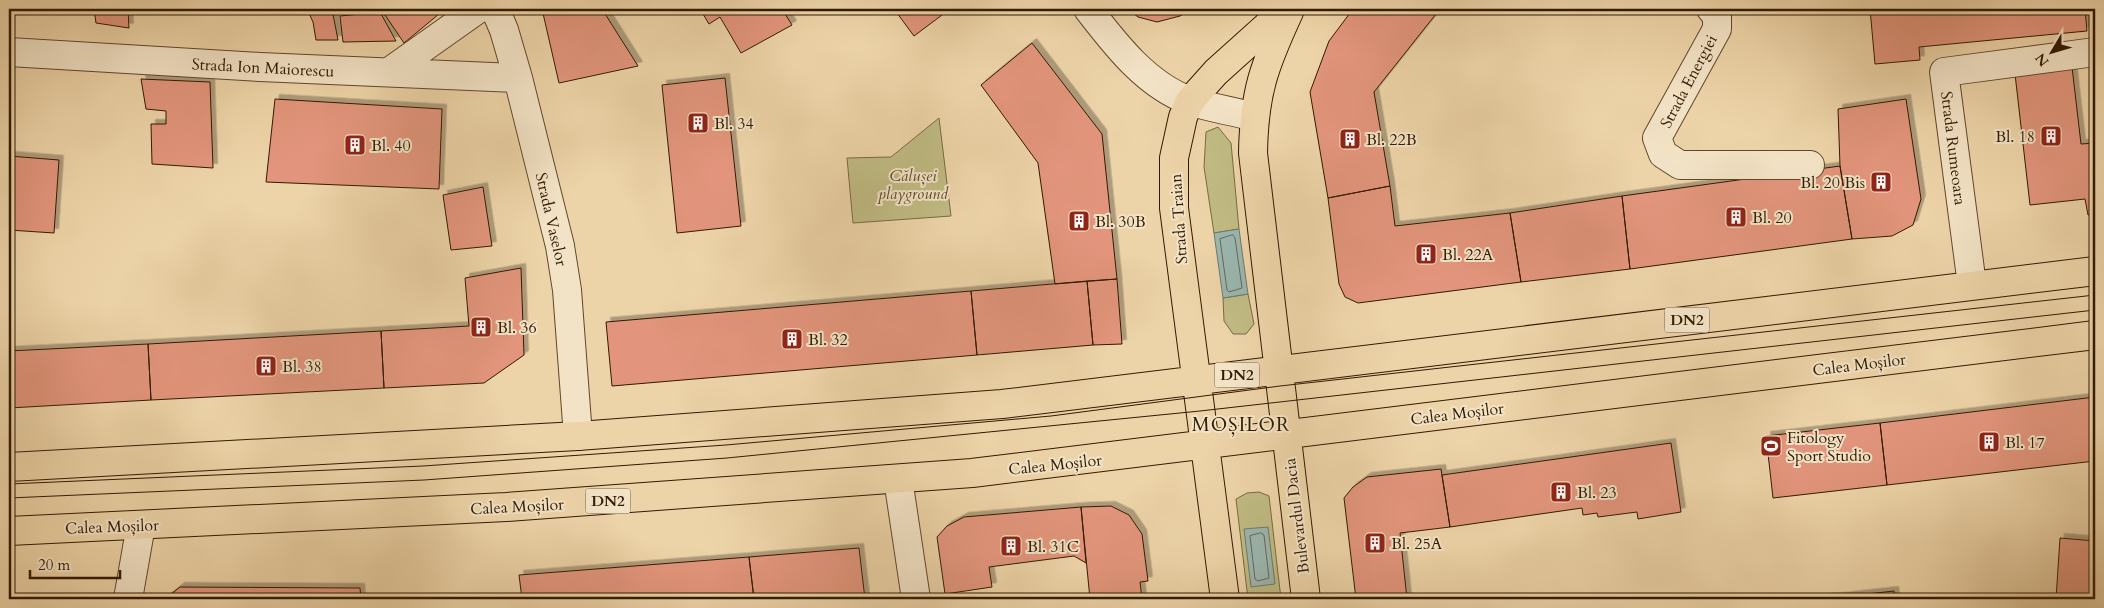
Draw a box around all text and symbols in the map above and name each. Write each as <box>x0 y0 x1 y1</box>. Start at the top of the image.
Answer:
north arrow <box>2026 28 2076 78</box>
street label: Strada Energiei <box>1655 30 1723 132</box>
text: N <box>2031 49 2053 70</box>
street label: Strada Ion Maiorescu <box>191 53 335 83</box>
street label: Strada Rumeoara <box>1935 90 1971 206</box>
building icon: Bl. 34 <box>686 111 710 135</box>
place label: Bl. 34 <box>714 113 754 135</box>
building icon: Bl. 18 <box>2039 124 2063 148</box>
place label: Bl. 18 <box>1995 126 2035 148</box>
building icon: Bl. 22B <box>1338 127 1362 151</box>
place label: Bl. 22B <box>1366 129 1417 151</box>
building icon: Bl. 40 <box>343 133 367 157</box>
place label: Bl. 40 <box>371 135 411 157</box>
park label: Călușei playground <box>876 165 949 205</box>
street label: Strada Vaselor <box>530 170 573 268</box>
building icon: Bl. 20 Bis <box>1869 170 1893 194</box>
place label: Bl. 20 Bis <box>1800 172 1865 194</box>
street label: Strada Traian <box>1165 173 1193 265</box>
building icon: Bl. 20 <box>1724 205 1748 229</box>
place label: Bl. 20 <box>1752 207 1792 229</box>
building icon: Bl. 30B <box>1067 209 1091 233</box>
place label: Bl. 30B <box>1095 211 1146 233</box>
building icon: Bl. 22A <box>1414 242 1438 266</box>
place label: Bl. 22A <box>1442 244 1494 266</box>
road number: DN2 <box>1664 308 1710 332</box>
building icon: Bl. 36 <box>469 315 493 339</box>
place label: Bl. 36 <box>497 317 537 339</box>
building icon: Bl. 32 <box>780 327 804 351</box>
place label: Bl. 32 <box>808 329 848 351</box>
street label: Calea Moșilor <box>1811 348 1907 382</box>
building icon: Bl. 38 <box>254 354 278 378</box>
place label: Bl. 38 <box>282 356 322 378</box>
road number: DN2 <box>1214 362 1260 388</box>
street label: Calea Moșilor <box>1409 397 1505 431</box>
district label: MOȘILOR <box>1192 412 1290 438</box>
place label: Fitology Sport Studio <box>1787 427 1871 467</box>
building icon: Bl. 17 <box>1977 430 2001 454</box>
place label: Bl. 17 <box>2005 432 2045 454</box>
sports icon: Fitology Sport Studio <box>1759 434 1783 458</box>
street label: Calea Moșilor <box>1007 449 1103 481</box>
street label: Bulevardul Dacia <box>1279 457 1315 575</box>
building icon: Bl. 23 <box>1549 480 1573 504</box>
place label: Bl. 23 <box>1577 482 1617 504</box>
road number: DN2 <box>586 488 630 514</box>
street label: Calea Moșilor <box>470 494 565 520</box>
street label: Calea Moșilor <box>65 514 159 540</box>
building icon: Bl. 25A <box>1363 531 1387 555</box>
place label: Bl. 25A <box>1391 533 1443 555</box>
building icon: Bl. 31C <box>999 534 1023 558</box>
place label: Bl. 31C <box>1027 536 1079 558</box>
scale bar <box>30 548 120 580</box>
text: 20 m <box>38 555 70 575</box>

